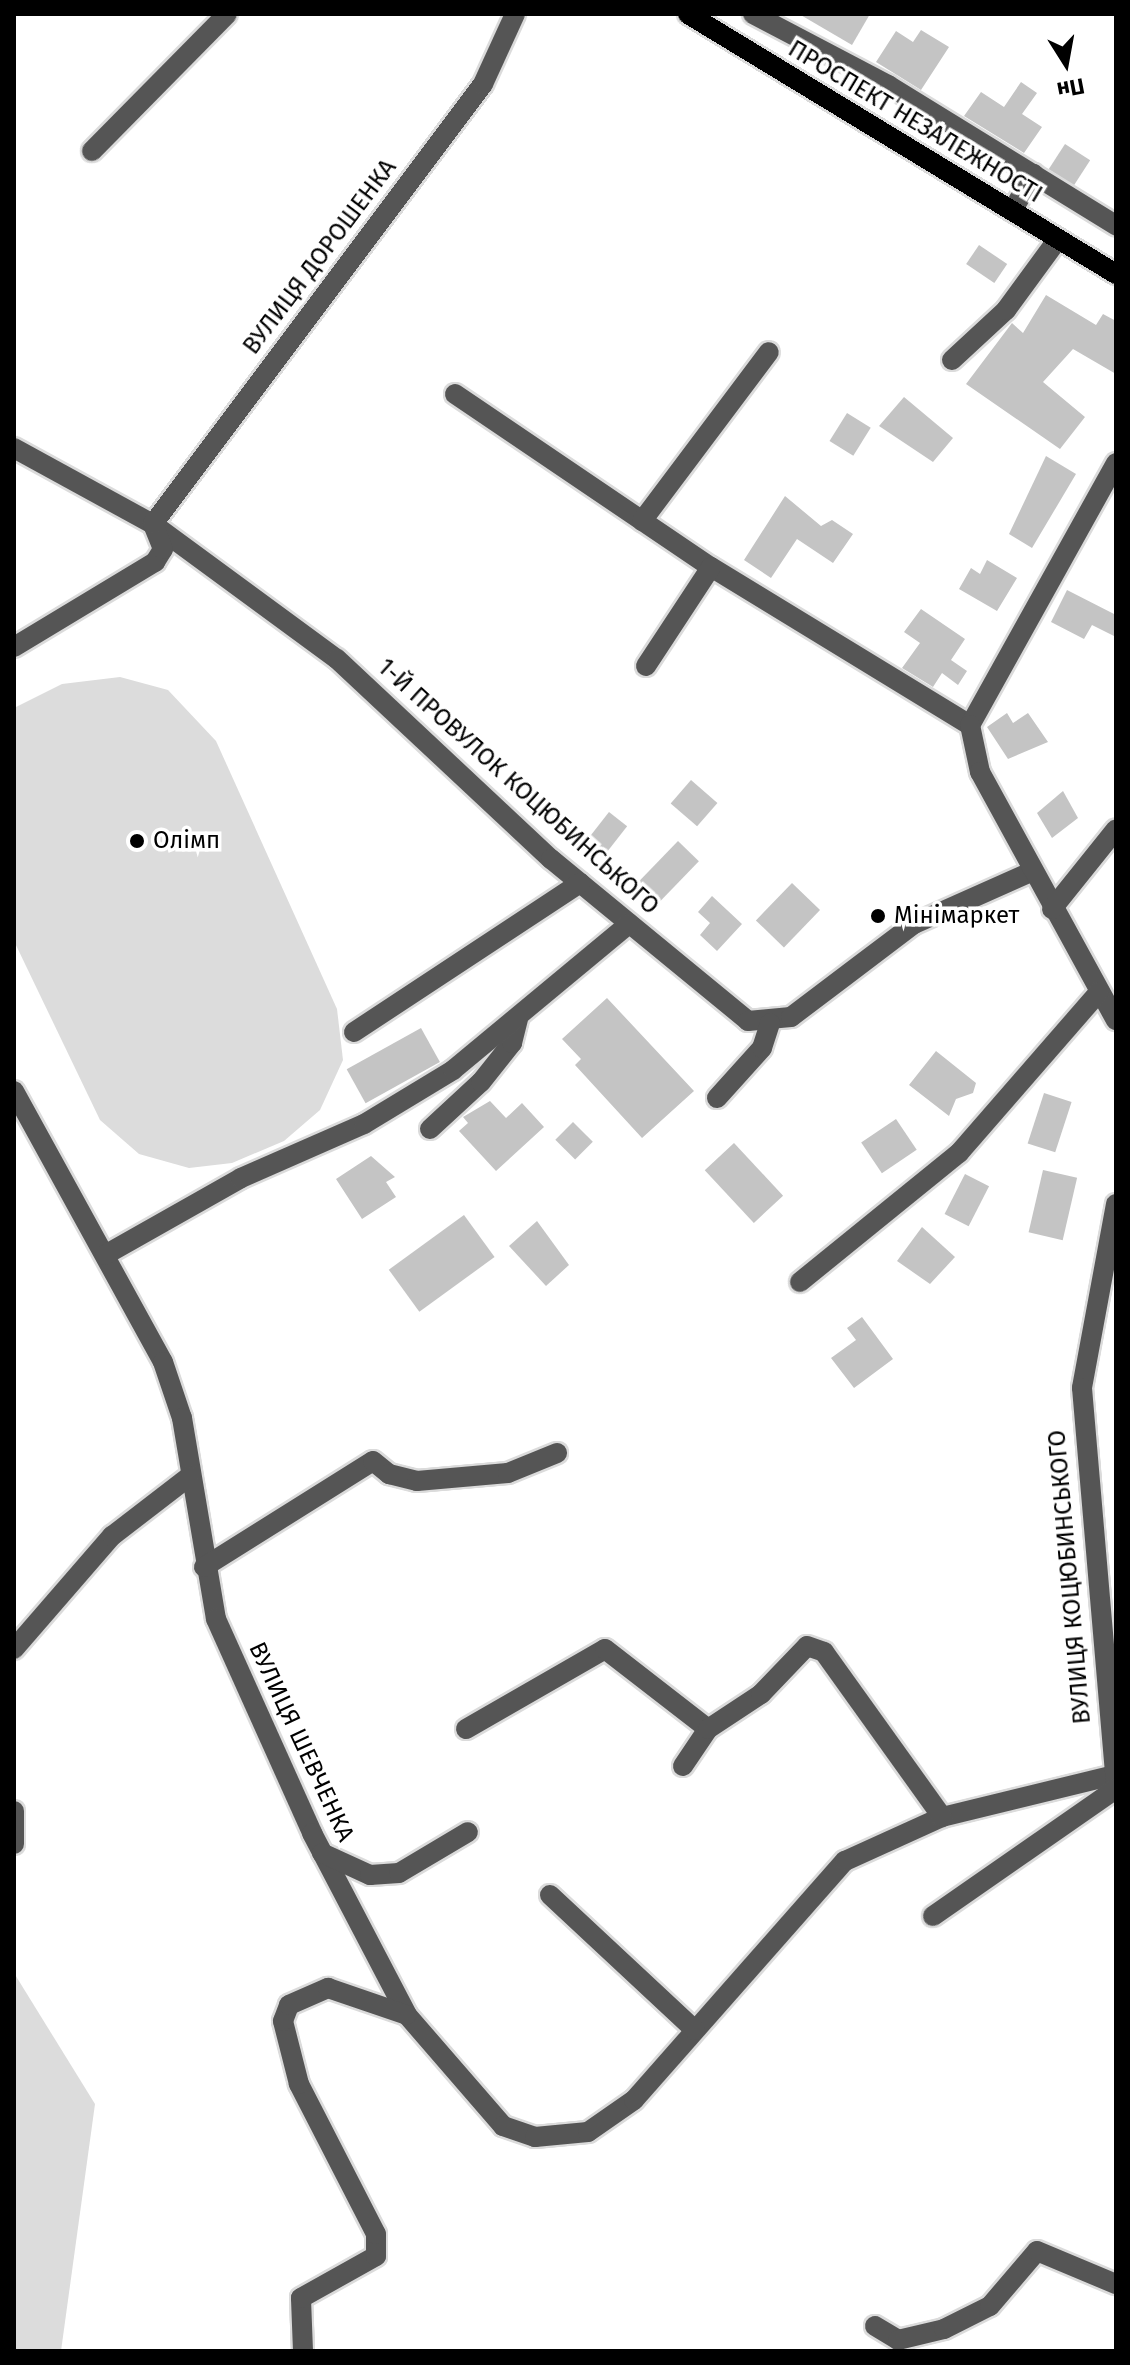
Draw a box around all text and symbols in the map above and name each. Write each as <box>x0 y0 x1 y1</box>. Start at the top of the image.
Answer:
north arrow <box>1026 24 1106 104</box>
street label: ПРОСПЕКТ НЕЗАЛЕЖНОСТІ <box>783 35 1047 209</box>
text: Пн <box>1055 72 1087 104</box>
street label: ВУЛИЦЯ ДОРОШЕНКА <box>237 154 403 360</box>
street label: 1-Й ПРОВУЛОК КОЦЮБИНСЬКОГО <box>371 653 665 921</box>
place label: Олімп <box>153 827 220 855</box>
marker: Олімп <box>128 832 146 850</box>
place label: Мінімаркет <box>894 902 1019 930</box>
marker: Мінімаркет <box>869 907 887 925</box>
street label: ВУЛИЦЯ КОЦЮБИНСЬКОГО <box>1043 1429 1097 1725</box>
street label: ВУЛИЦЯ ШЕВЧЕНКА <box>242 1638 360 1846</box>

